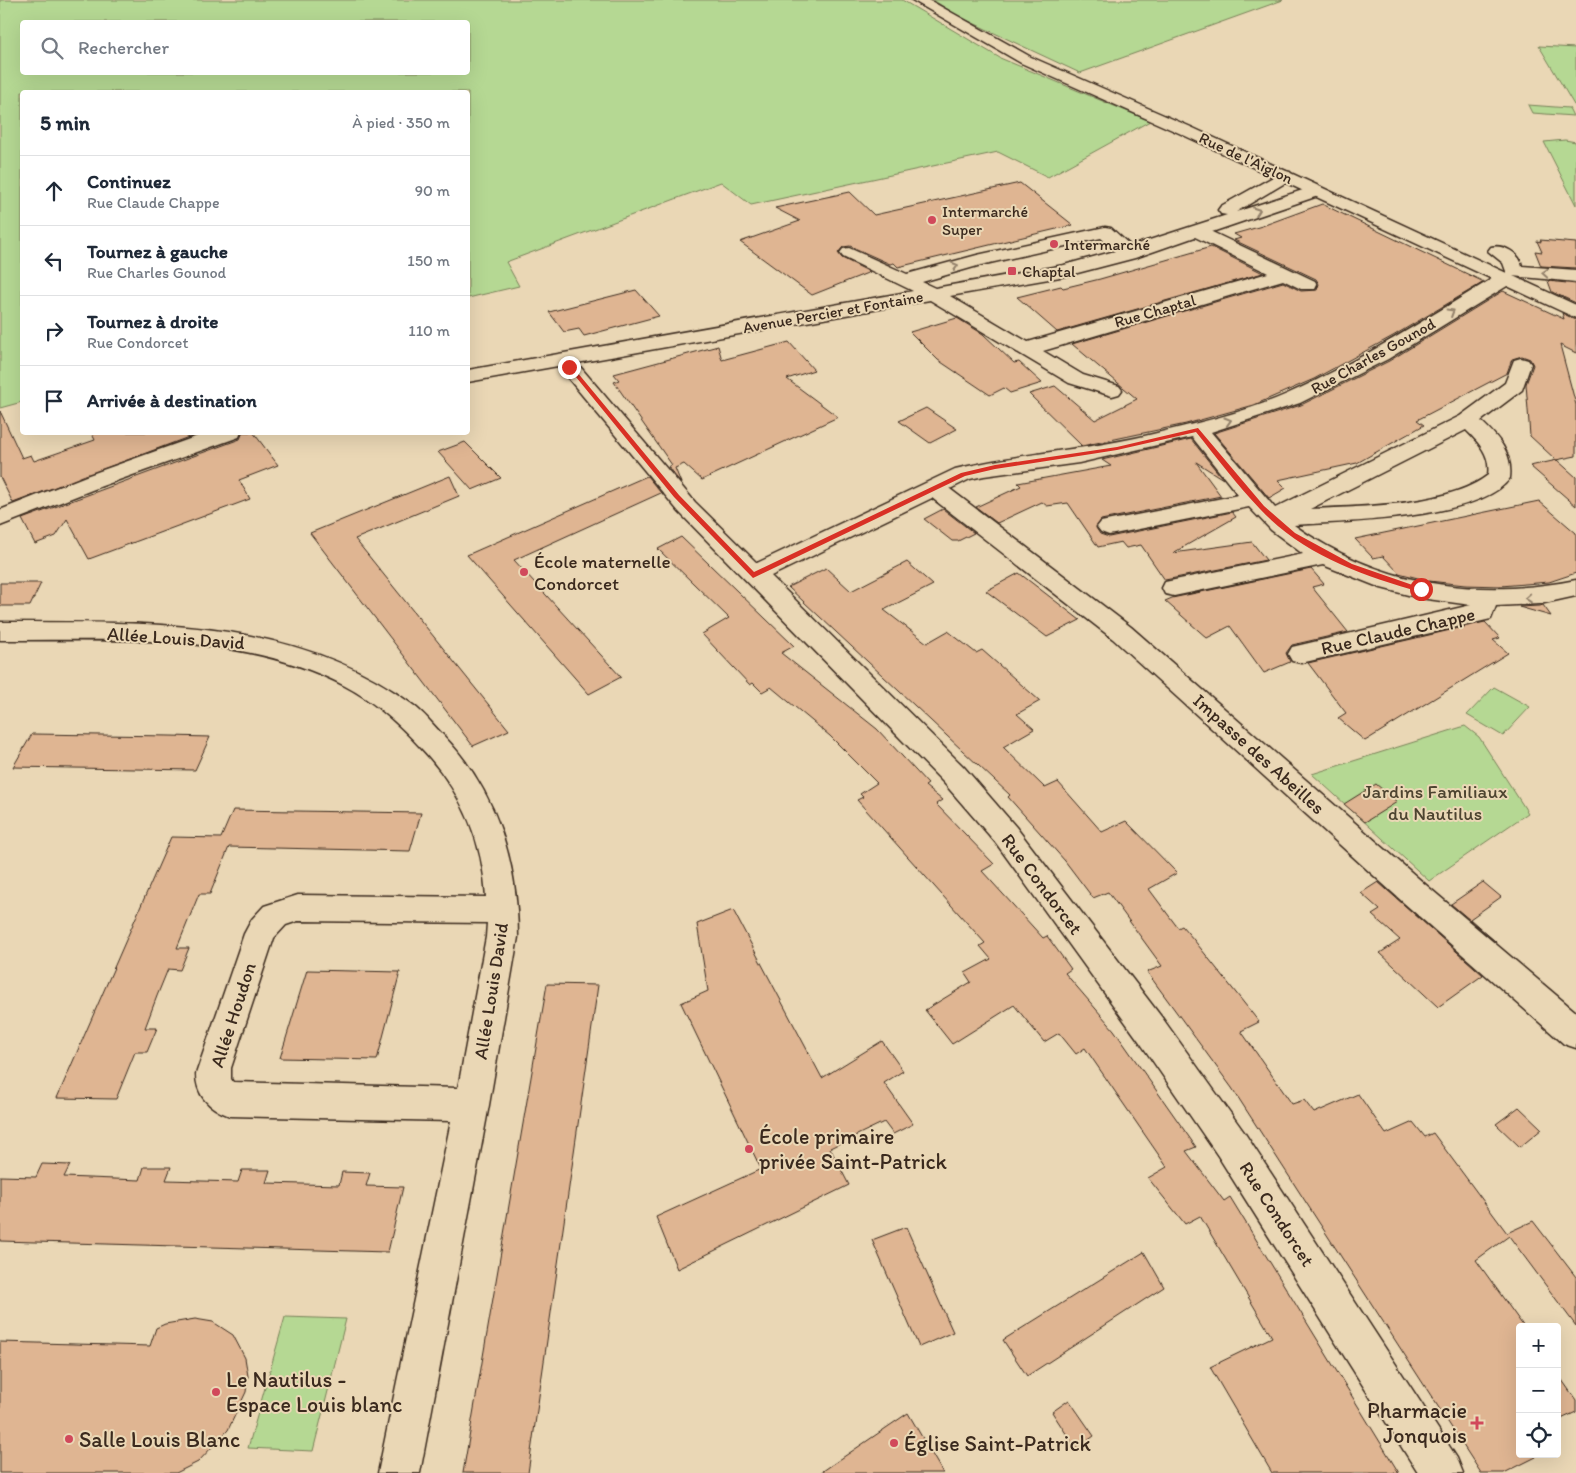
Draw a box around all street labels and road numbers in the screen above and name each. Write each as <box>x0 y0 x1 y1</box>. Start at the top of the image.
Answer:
street label: Rue de l'Aiglon <box>1196 128 1296 188</box>
street label: Avenue Percier et Fontaine <box>741 287 925 337</box>
street label: Rue Chaptal <box>1112 290 1198 332</box>
street label: Rue Charles Gounod <box>1307 314 1439 398</box>
street label: Rue Claude Chappe <box>1319 602 1477 660</box>
street label: Allée Louis David <box>106 622 246 654</box>
street label: Impasse des Abeilles <box>1188 689 1330 819</box>
street label: Rue Condorcet <box>997 829 1087 939</box>
street label: Allée Louis David <box>469 920 513 1061</box>
street label: Allée Houdon <box>205 960 261 1070</box>
street label: Rue Condorcet <box>1235 1157 1319 1271</box>

